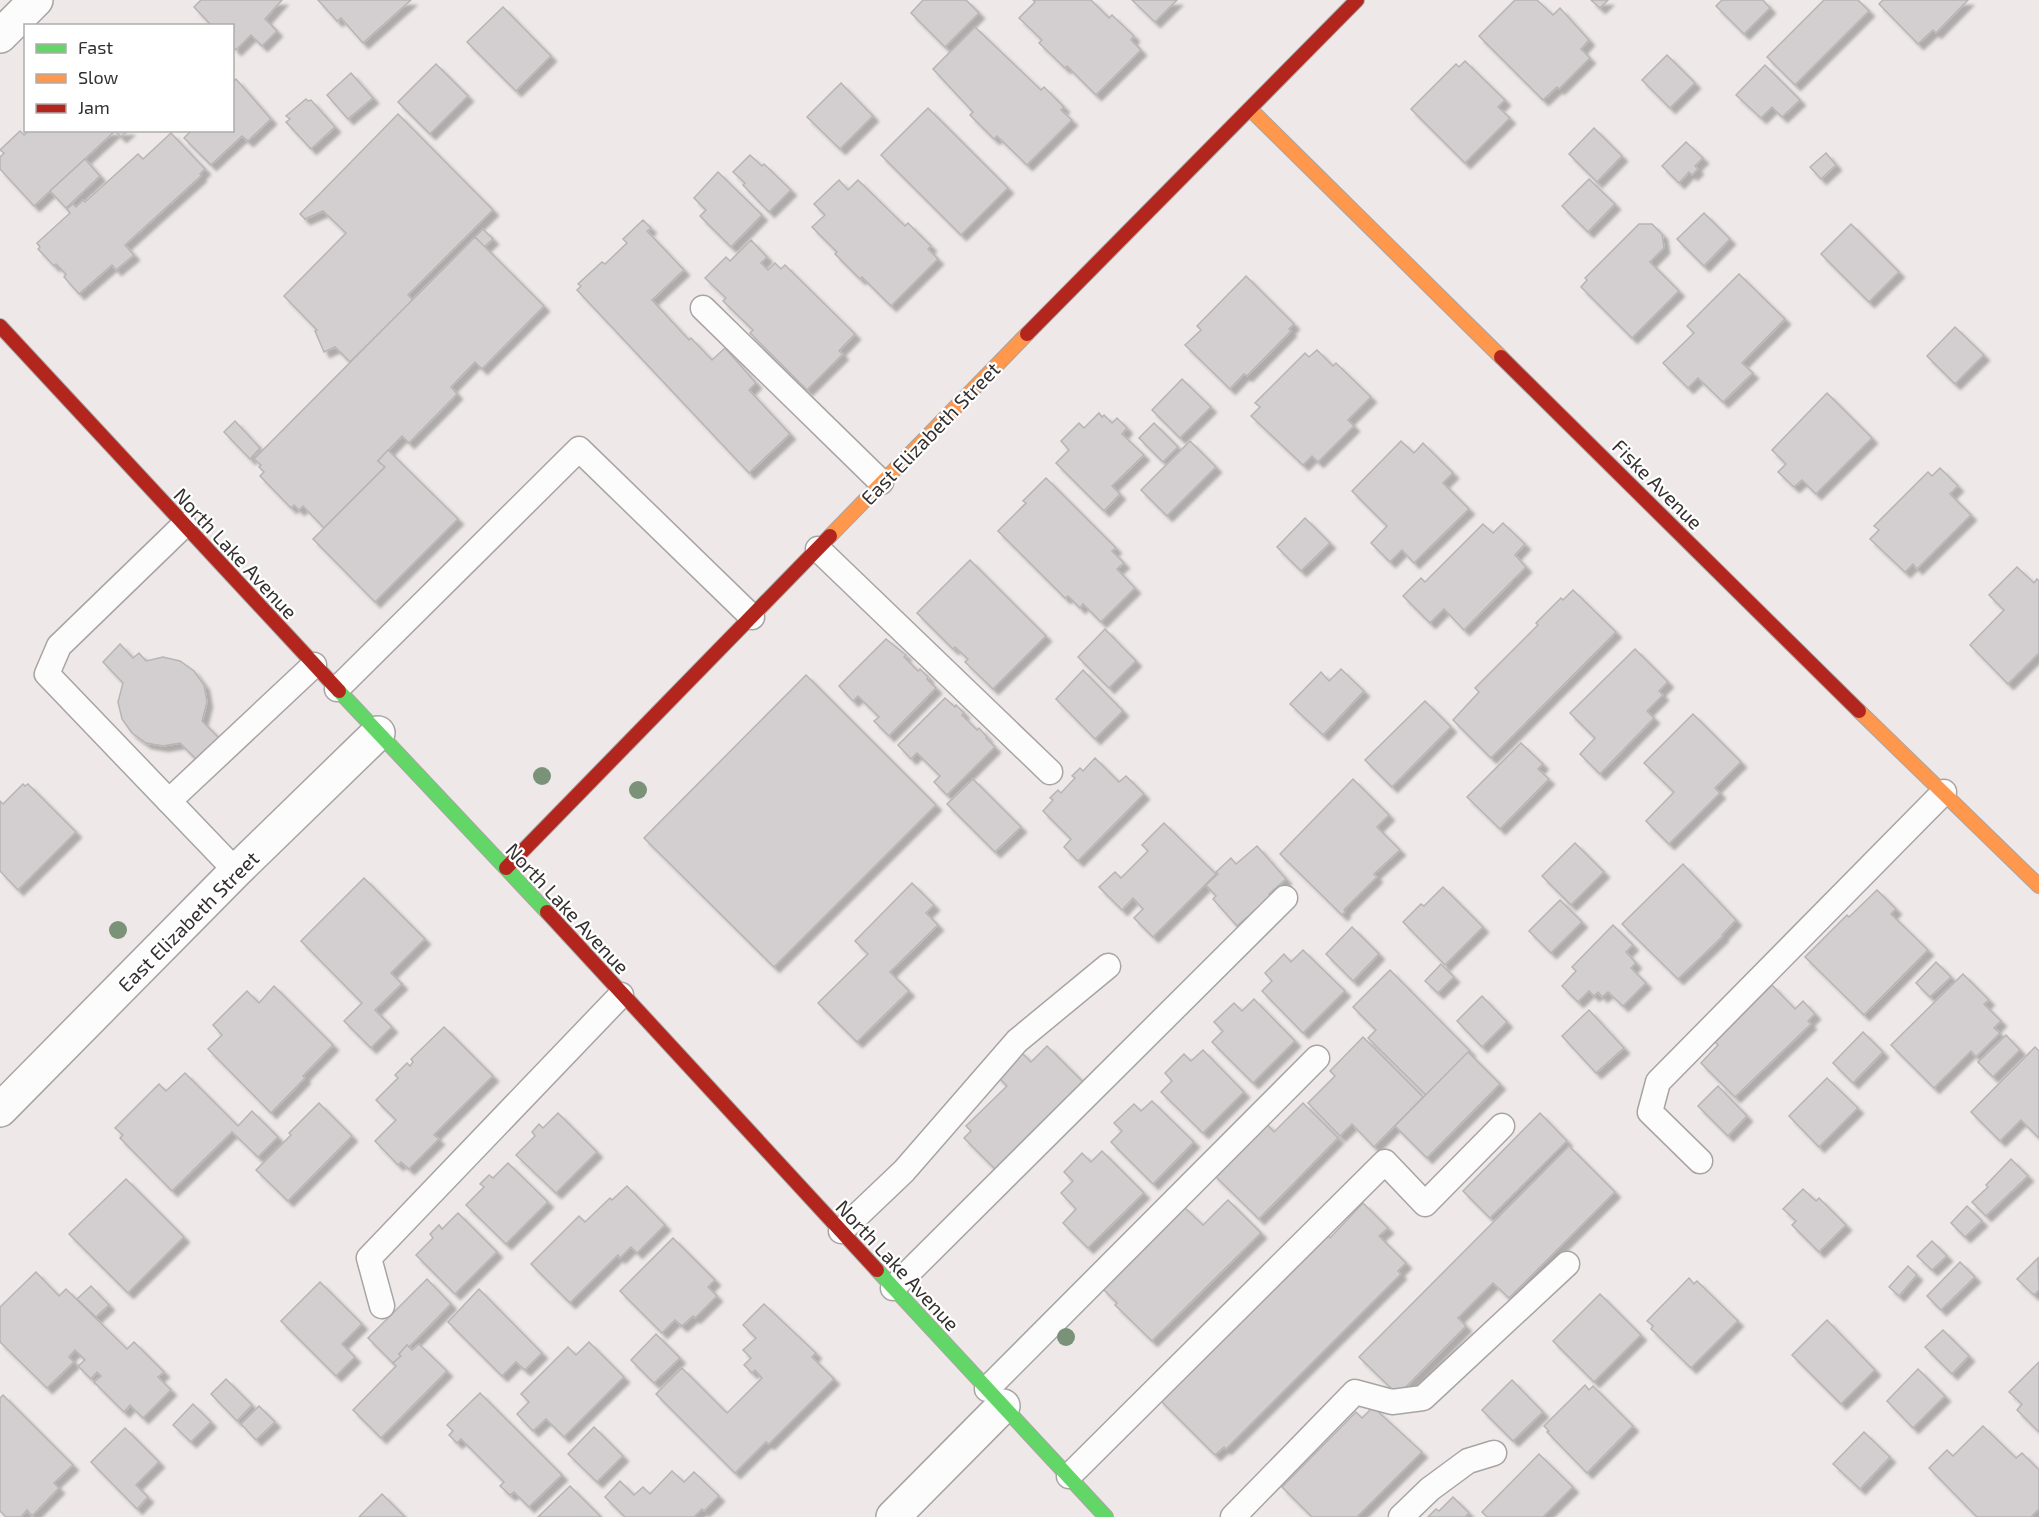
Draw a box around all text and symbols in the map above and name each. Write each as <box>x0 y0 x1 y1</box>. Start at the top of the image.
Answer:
legend <box>24 24 234 132</box>
text: Fast <box>78 36 113 58</box>
text: Slow <box>78 66 119 88</box>
text: Jam <box>78 96 110 118</box>
street label: East Elizabeth Street <box>856 356 1005 509</box>
street label: Fiske Avenue <box>1608 434 1708 534</box>
street label: North Lake Avenue <box>169 483 303 623</box>
street label: North Lake Avenue <box>501 838 635 978</box>
street label: East Elizabeth Street <box>113 845 264 996</box>
street label: North Lake Avenue <box>831 1195 965 1335</box>

